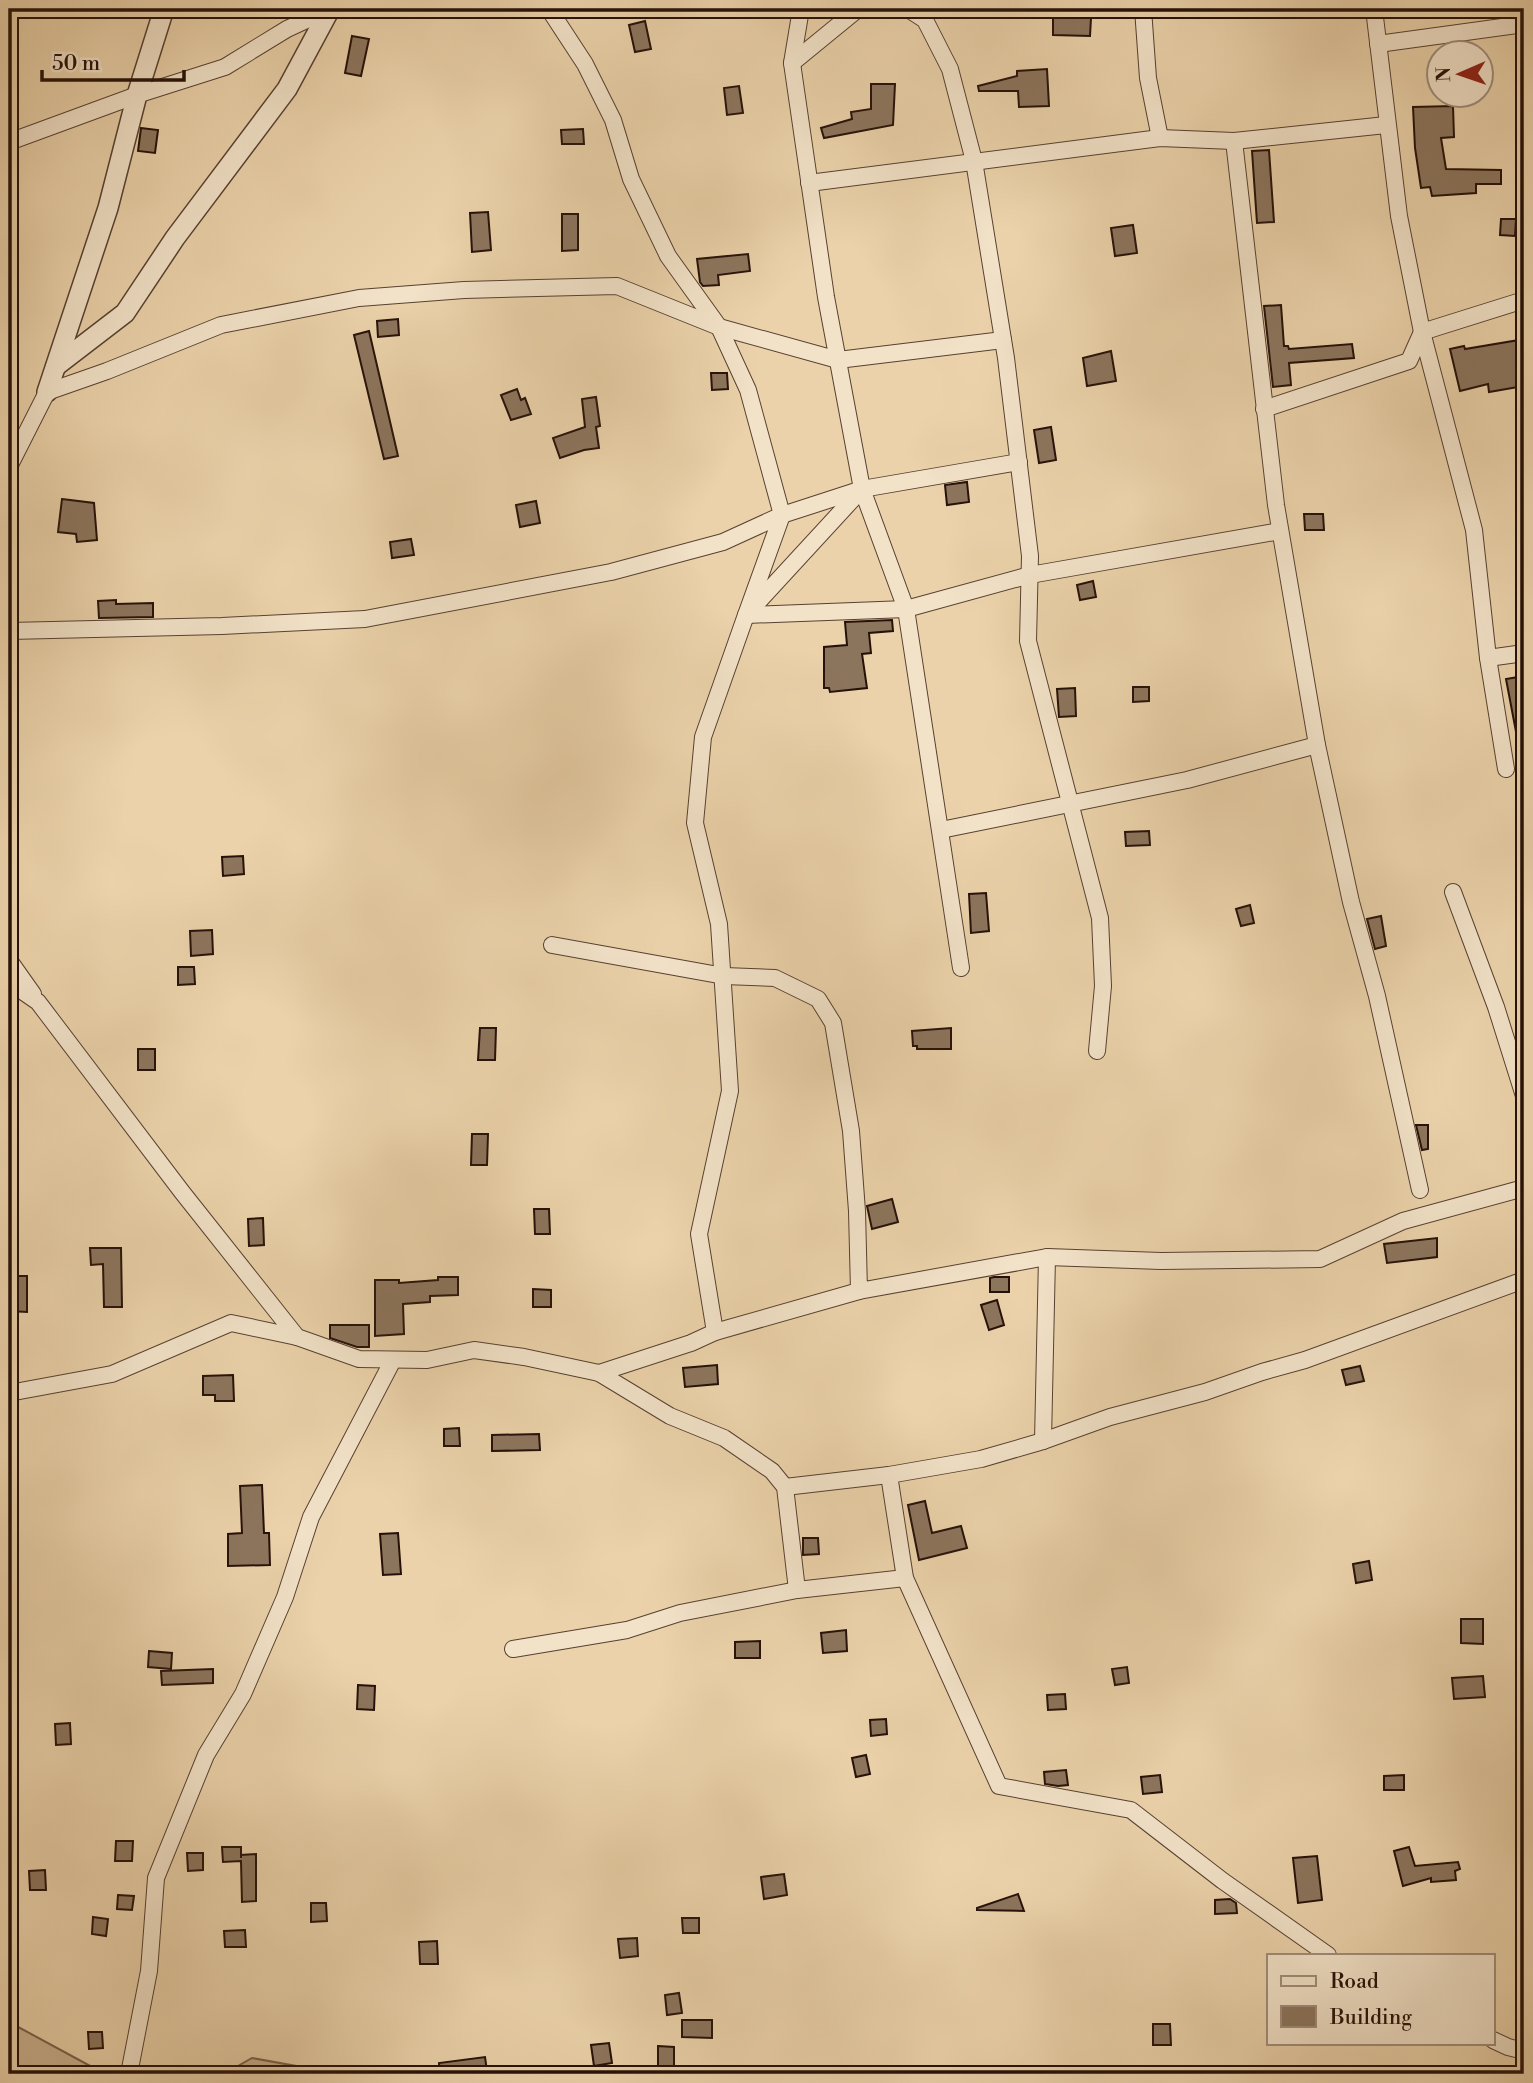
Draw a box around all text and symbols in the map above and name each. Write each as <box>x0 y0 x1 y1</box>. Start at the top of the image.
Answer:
scale bar <box>42 38 184 82</box>
north arrow <box>1424 38 1494 108</box>
text: 50 m <box>52 51 100 77</box>
text: N <box>1432 67 1456 82</box>
legend <box>1267 1954 1494 2044</box>
text: Road <box>1330 1969 1379 1995</box>
text: Building <box>1329 2005 1412 2031</box>

